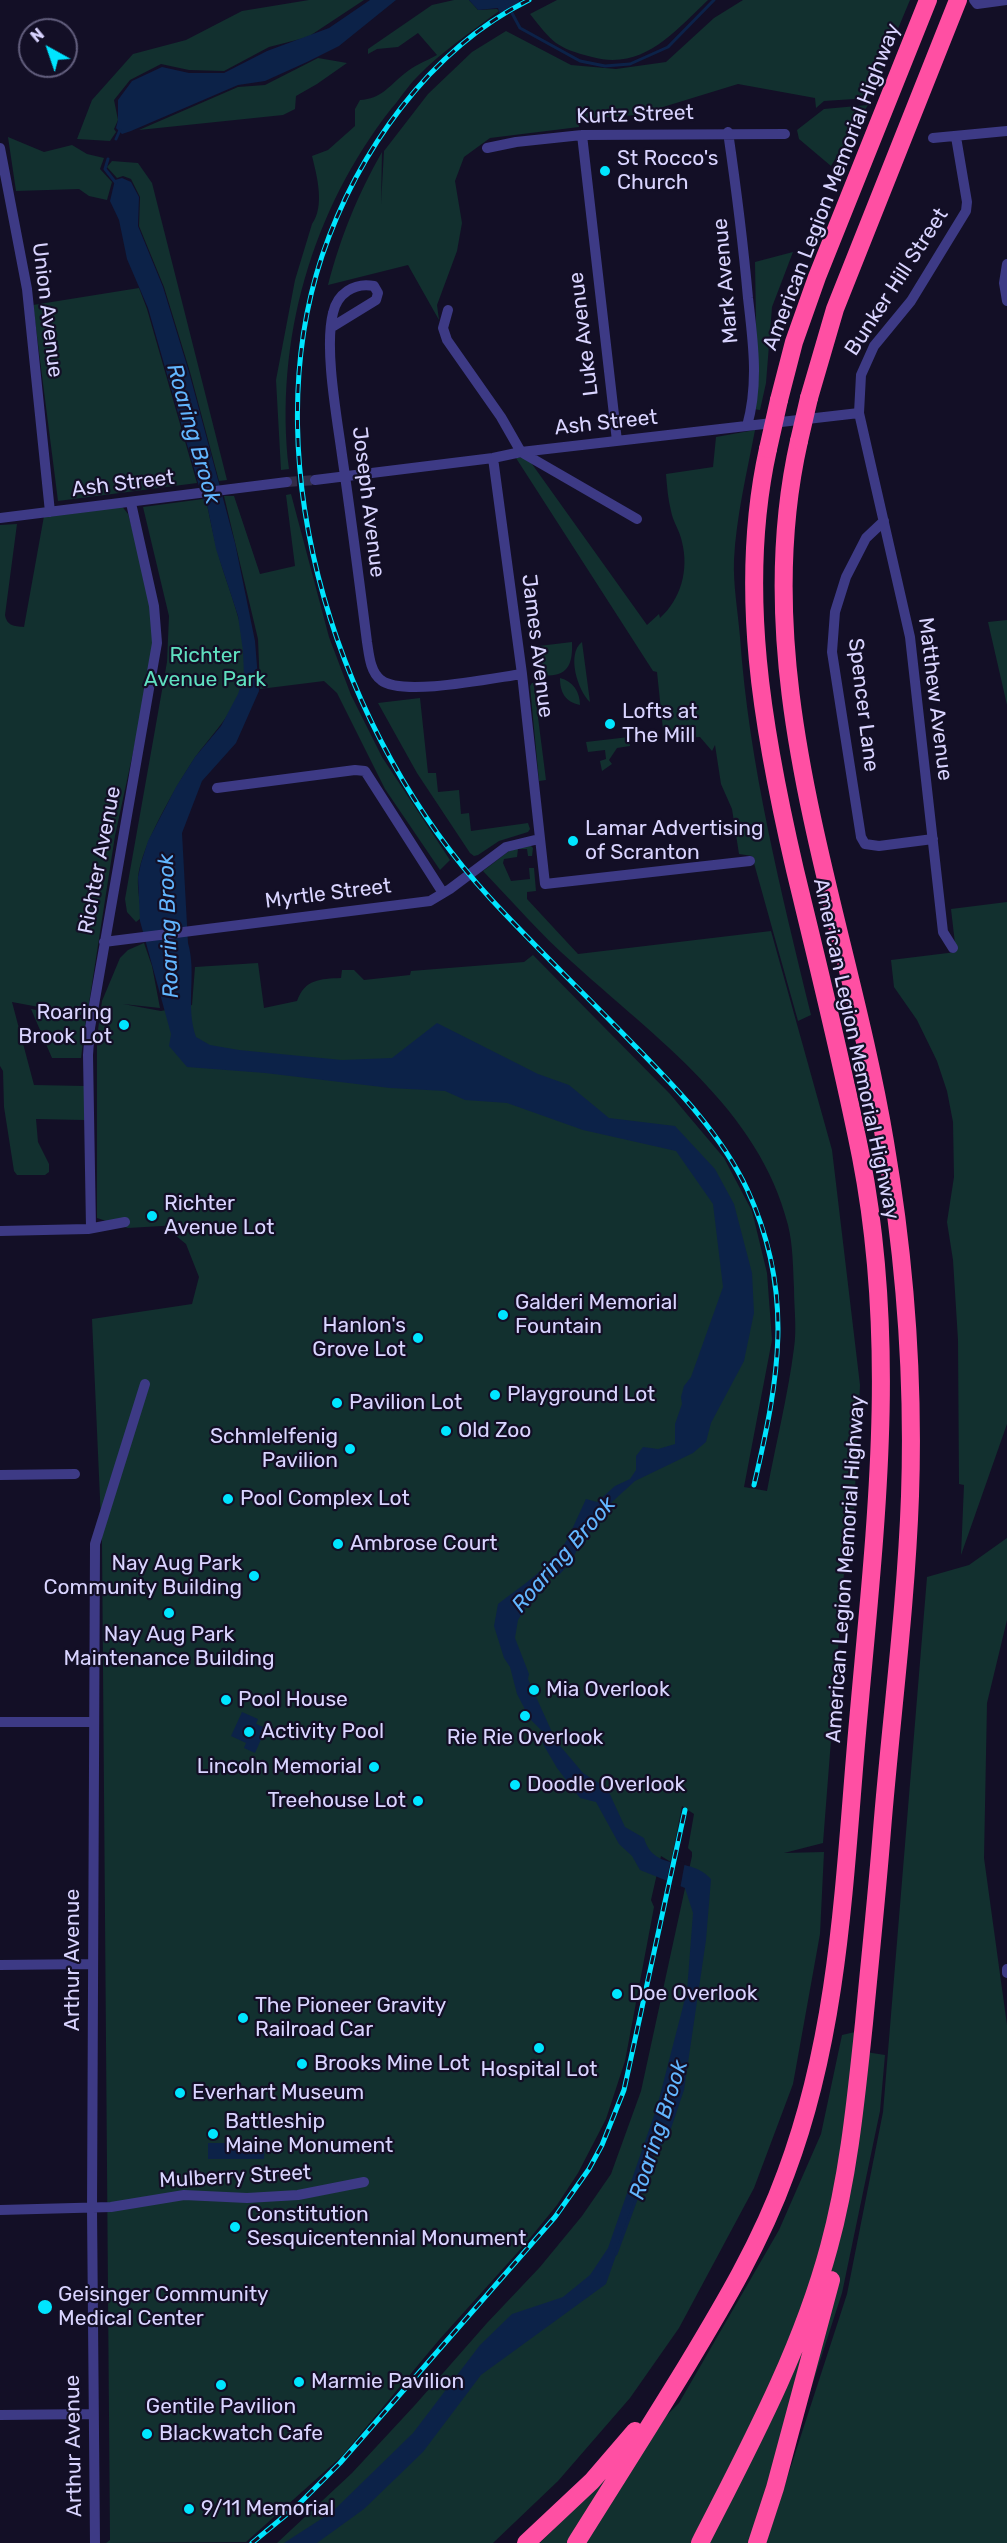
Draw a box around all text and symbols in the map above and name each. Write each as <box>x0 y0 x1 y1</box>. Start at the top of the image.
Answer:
north arrow <box>18 18 78 78</box>
street label: American Legion Memorial Highway <box>758 20 906 354</box>
text: N <box>27 24 48 46</box>
street label: Kurtz Street <box>576 100 694 130</box>
place label: St Rocco's Church <box>617 146 719 196</box>
marker: St Rocco's Church <box>598 164 612 178</box>
street label: Bunker Hill Street <box>840 204 954 360</box>
street label: Mark Avenue <box>708 217 744 345</box>
street label: Union Avenue <box>26 241 68 379</box>
street label: Luke Avenue <box>564 270 604 398</box>
water label: Roaring Brook <box>160 361 226 507</box>
street label: Ash Street <box>553 405 659 441</box>
street label: Joseph Avenue <box>346 425 390 579</box>
street label: Ash Street <box>70 465 176 503</box>
street label: James Avenue <box>516 573 558 719</box>
street label: Matthew Avenue <box>912 616 958 782</box>
street label: Spencer Lane <box>842 637 884 773</box>
park label: Richter Avenue Park <box>144 643 266 693</box>
place label: Lofts at The Mill <box>622 699 697 749</box>
marker: Lofts at The Mill <box>603 717 617 731</box>
street label: Richter Avenue <box>73 784 127 936</box>
place label: Lamar Advertising of Scranton <box>585 816 764 866</box>
marker: Lamar Advertising of Scranton <box>566 834 580 848</box>
water label: Roaring Brook <box>153 853 185 999</box>
street label: Myrtle Street <box>263 874 393 914</box>
street label: American Legion Memorial Highway <box>807 876 905 1222</box>
place label: Roaring Brook Lot <box>18 1000 112 1050</box>
marker: Roaring Brook Lot <box>117 1018 131 1032</box>
place label: Richter Avenue Lot <box>164 1191 274 1241</box>
marker: Richter Avenue Lot <box>145 1209 159 1223</box>
place label: Galderi Memorial Fountain <box>515 1290 677 1340</box>
marker: Galderi Memorial Fountain <box>496 1308 510 1322</box>
place label: Hanlon's Grove Lot <box>312 1313 406 1363</box>
marker: Hanlon's Grove Lot <box>411 1331 425 1345</box>
place label: Playground Lot <box>507 1382 655 1408</box>
marker: Playground Lot <box>488 1388 502 1402</box>
place label: Pavilion Lot <box>349 1390 462 1416</box>
street label: American Legion Memorial Highway <box>821 1394 871 1744</box>
marker: Pavilion Lot <box>330 1396 344 1410</box>
place label: Old Zoo <box>458 1418 531 1444</box>
place label: Schmlelfenig Pavilion <box>210 1424 338 1474</box>
marker: Old Zoo <box>439 1424 453 1438</box>
marker: Schmlelfenig Pavilion <box>343 1442 357 1456</box>
place label: Pool Complex Lot <box>240 1486 410 1512</box>
marker: Pool Complex Lot <box>221 1492 235 1506</box>
water label: Roaring Brook <box>506 1492 622 1618</box>
place label: Ambrose Court <box>350 1531 498 1557</box>
marker: Ambrose Court <box>331 1537 345 1551</box>
place label: Nay Aug Park Community Building <box>44 1551 242 1601</box>
marker: Nay Aug Park Community Building <box>247 1569 261 1583</box>
marker: Nay Aug Park Maintenance Building <box>162 1606 176 1620</box>
place label: Nay Aug Park Maintenance Building <box>63 1622 275 1672</box>
place label: Mia Overlook <box>546 1677 670 1703</box>
marker: Mia Overlook <box>527 1683 541 1697</box>
place label: Pool House <box>238 1687 348 1713</box>
marker: Pool House <box>219 1693 233 1707</box>
marker: Rie Rie Overlook <box>518 1709 532 1723</box>
place label: Activity Pool <box>261 1719 384 1745</box>
marker: Activity Pool <box>242 1725 256 1739</box>
place label: Rie Rie Overlook <box>447 1725 603 1751</box>
place label: Lincoln Memorial <box>197 1754 362 1780</box>
marker: Lincoln Memorial <box>367 1760 381 1774</box>
place label: Doodle Overlook <box>527 1772 685 1798</box>
marker: Doodle Overlook <box>508 1778 522 1792</box>
place label: Treehouse Lot <box>267 1788 406 1814</box>
marker: Treehouse Lot <box>411 1794 425 1808</box>
street label: Arthur Avenue <box>60 1889 86 2031</box>
place label: Doe Overlook <box>629 1981 758 2007</box>
marker: Doe Overlook <box>610 1987 624 2001</box>
place label: The Pioneer Gravity Railroad Car <box>255 1993 446 2043</box>
marker: The Pioneer Gravity Railroad Car <box>236 2011 250 2025</box>
marker: Hospital Lot <box>532 2041 546 2055</box>
place label: Brooks Mine Lot <box>314 2051 470 2077</box>
marker: Brooks Mine Lot <box>295 2057 309 2071</box>
place label: Hospital Lot <box>480 2057 598 2083</box>
water label: Roaring Brook <box>624 2057 694 2203</box>
place label: Everhart Museum <box>192 2080 364 2106</box>
marker: Everhart Museum <box>173 2086 187 2100</box>
place label: Battleship Maine Monument <box>225 2109 393 2159</box>
marker: Battleship Maine Monument <box>206 2127 220 2141</box>
street label: Mulberry Street <box>158 2160 312 2194</box>
place label: Constitution Sesquicentennial Monument <box>247 2202 526 2252</box>
marker: Constitution Sesquicentennial Monument <box>228 2220 242 2234</box>
place label: Geisinger Community Medical Center <box>58 2282 269 2332</box>
marker: Geisinger Community Medical Center <box>36 2298 54 2316</box>
place label: Marmie Pavilion <box>311 2369 464 2395</box>
street label: Arthur Avenue <box>60 2375 88 2517</box>
marker: Marmie Pavilion <box>292 2375 306 2389</box>
marker: Gentile Pavilion <box>214 2378 228 2392</box>
place label: Gentile Pavilion <box>146 2394 296 2420</box>
place label: Blackwatch Cafe <box>159 2421 323 2447</box>
marker: Blackwatch Cafe <box>140 2427 154 2441</box>
place label: 9/11 Memorial <box>201 2496 334 2522</box>
marker: 9/11 Memorial <box>182 2502 196 2516</box>

